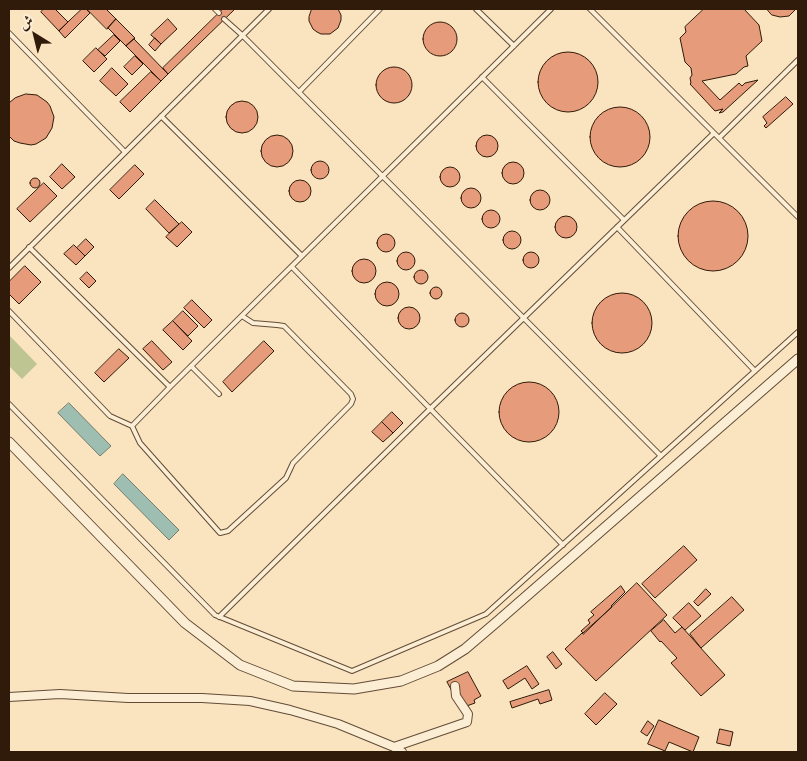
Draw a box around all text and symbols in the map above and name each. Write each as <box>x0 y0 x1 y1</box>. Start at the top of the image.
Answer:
north arrow <box>10 10 60 60</box>
text: ش <box>15 12 36 33</box>

